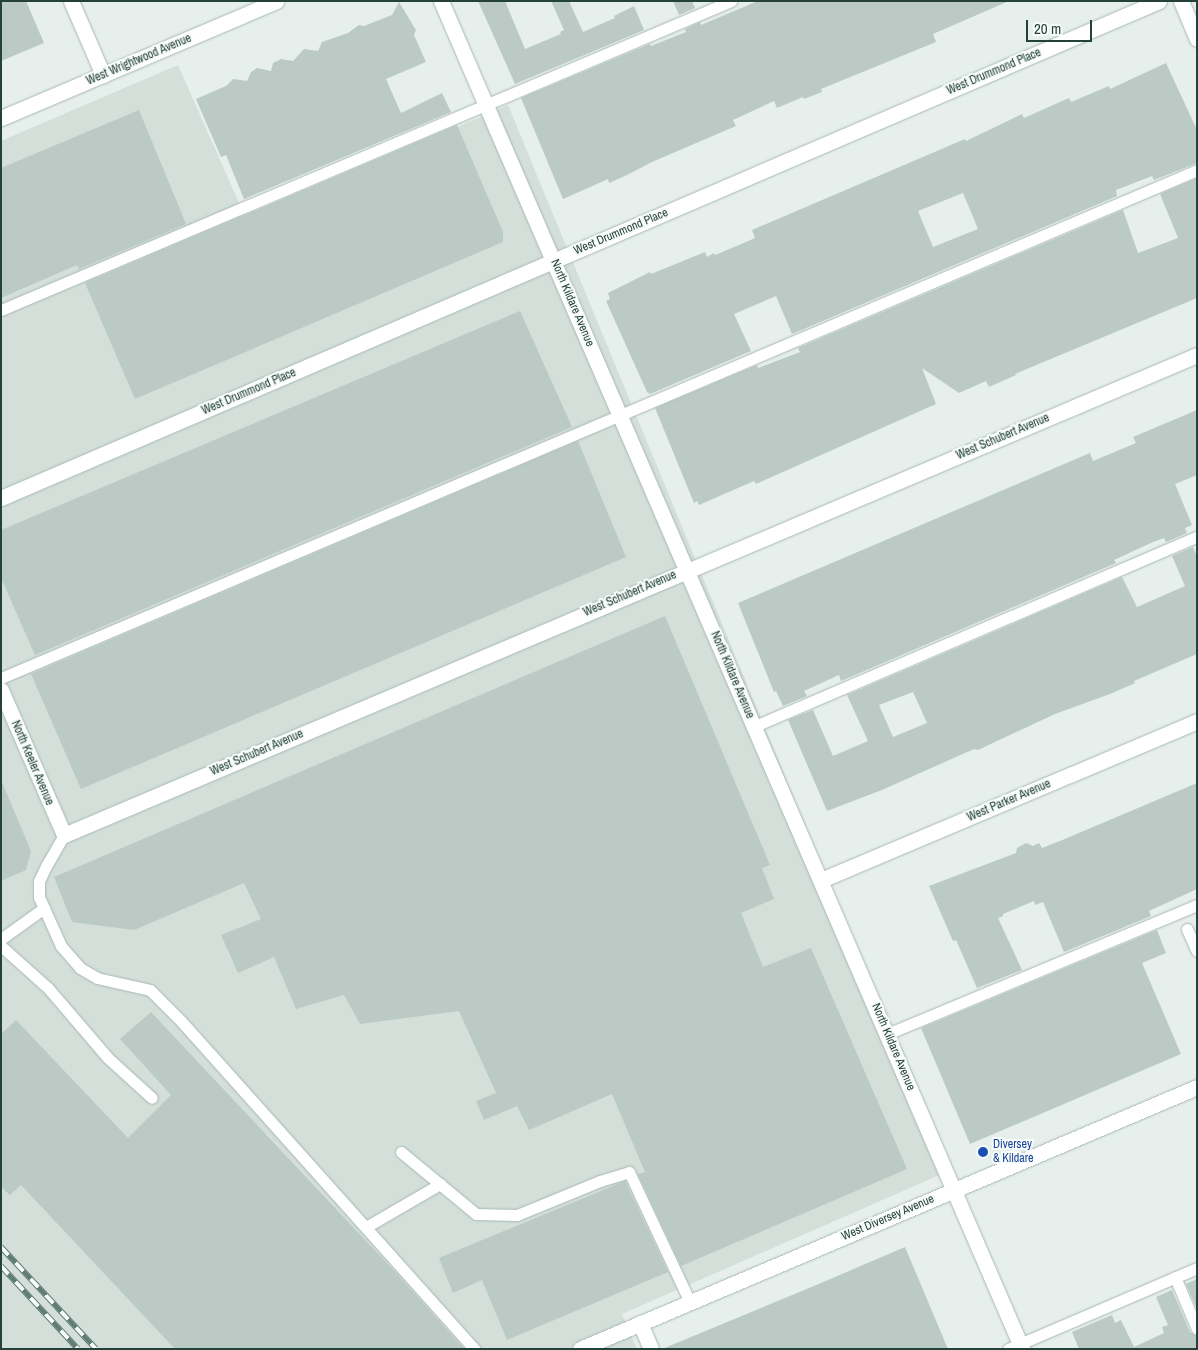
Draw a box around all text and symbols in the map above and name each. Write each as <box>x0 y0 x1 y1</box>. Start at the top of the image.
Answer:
scale bar <box>1028 10 1094 42</box>
text: 20 m <box>1034 18 1061 39</box>
street label: West Wrightwood Avenue <box>84 31 194 89</box>
street label: West Drummond Place <box>945 46 1043 98</box>
street label: West Drummond Place <box>572 206 670 258</box>
street label: North Kildare Avenue <box>547 257 597 349</box>
street label: West Drummond Place <box>200 366 298 418</box>
street label: West Schubert Avenue <box>954 411 1052 463</box>
street label: West Schubert Avenue <box>581 568 679 620</box>
street label: North Kildare Avenue <box>707 629 757 721</box>
street label: North Keeler Avenue <box>8 718 56 808</box>
street label: West Schubert Avenue <box>208 727 306 779</box>
street label: West Parker Avenue <box>965 777 1053 825</box>
street label: North Kildare Avenue <box>868 1001 918 1093</box>
place label: Diversey & Kildare <box>993 1138 1033 1166</box>
marker: Diversey & Kildare <box>977 1146 989 1158</box>
street label: West Diversey Avenue <box>839 1192 937 1244</box>

